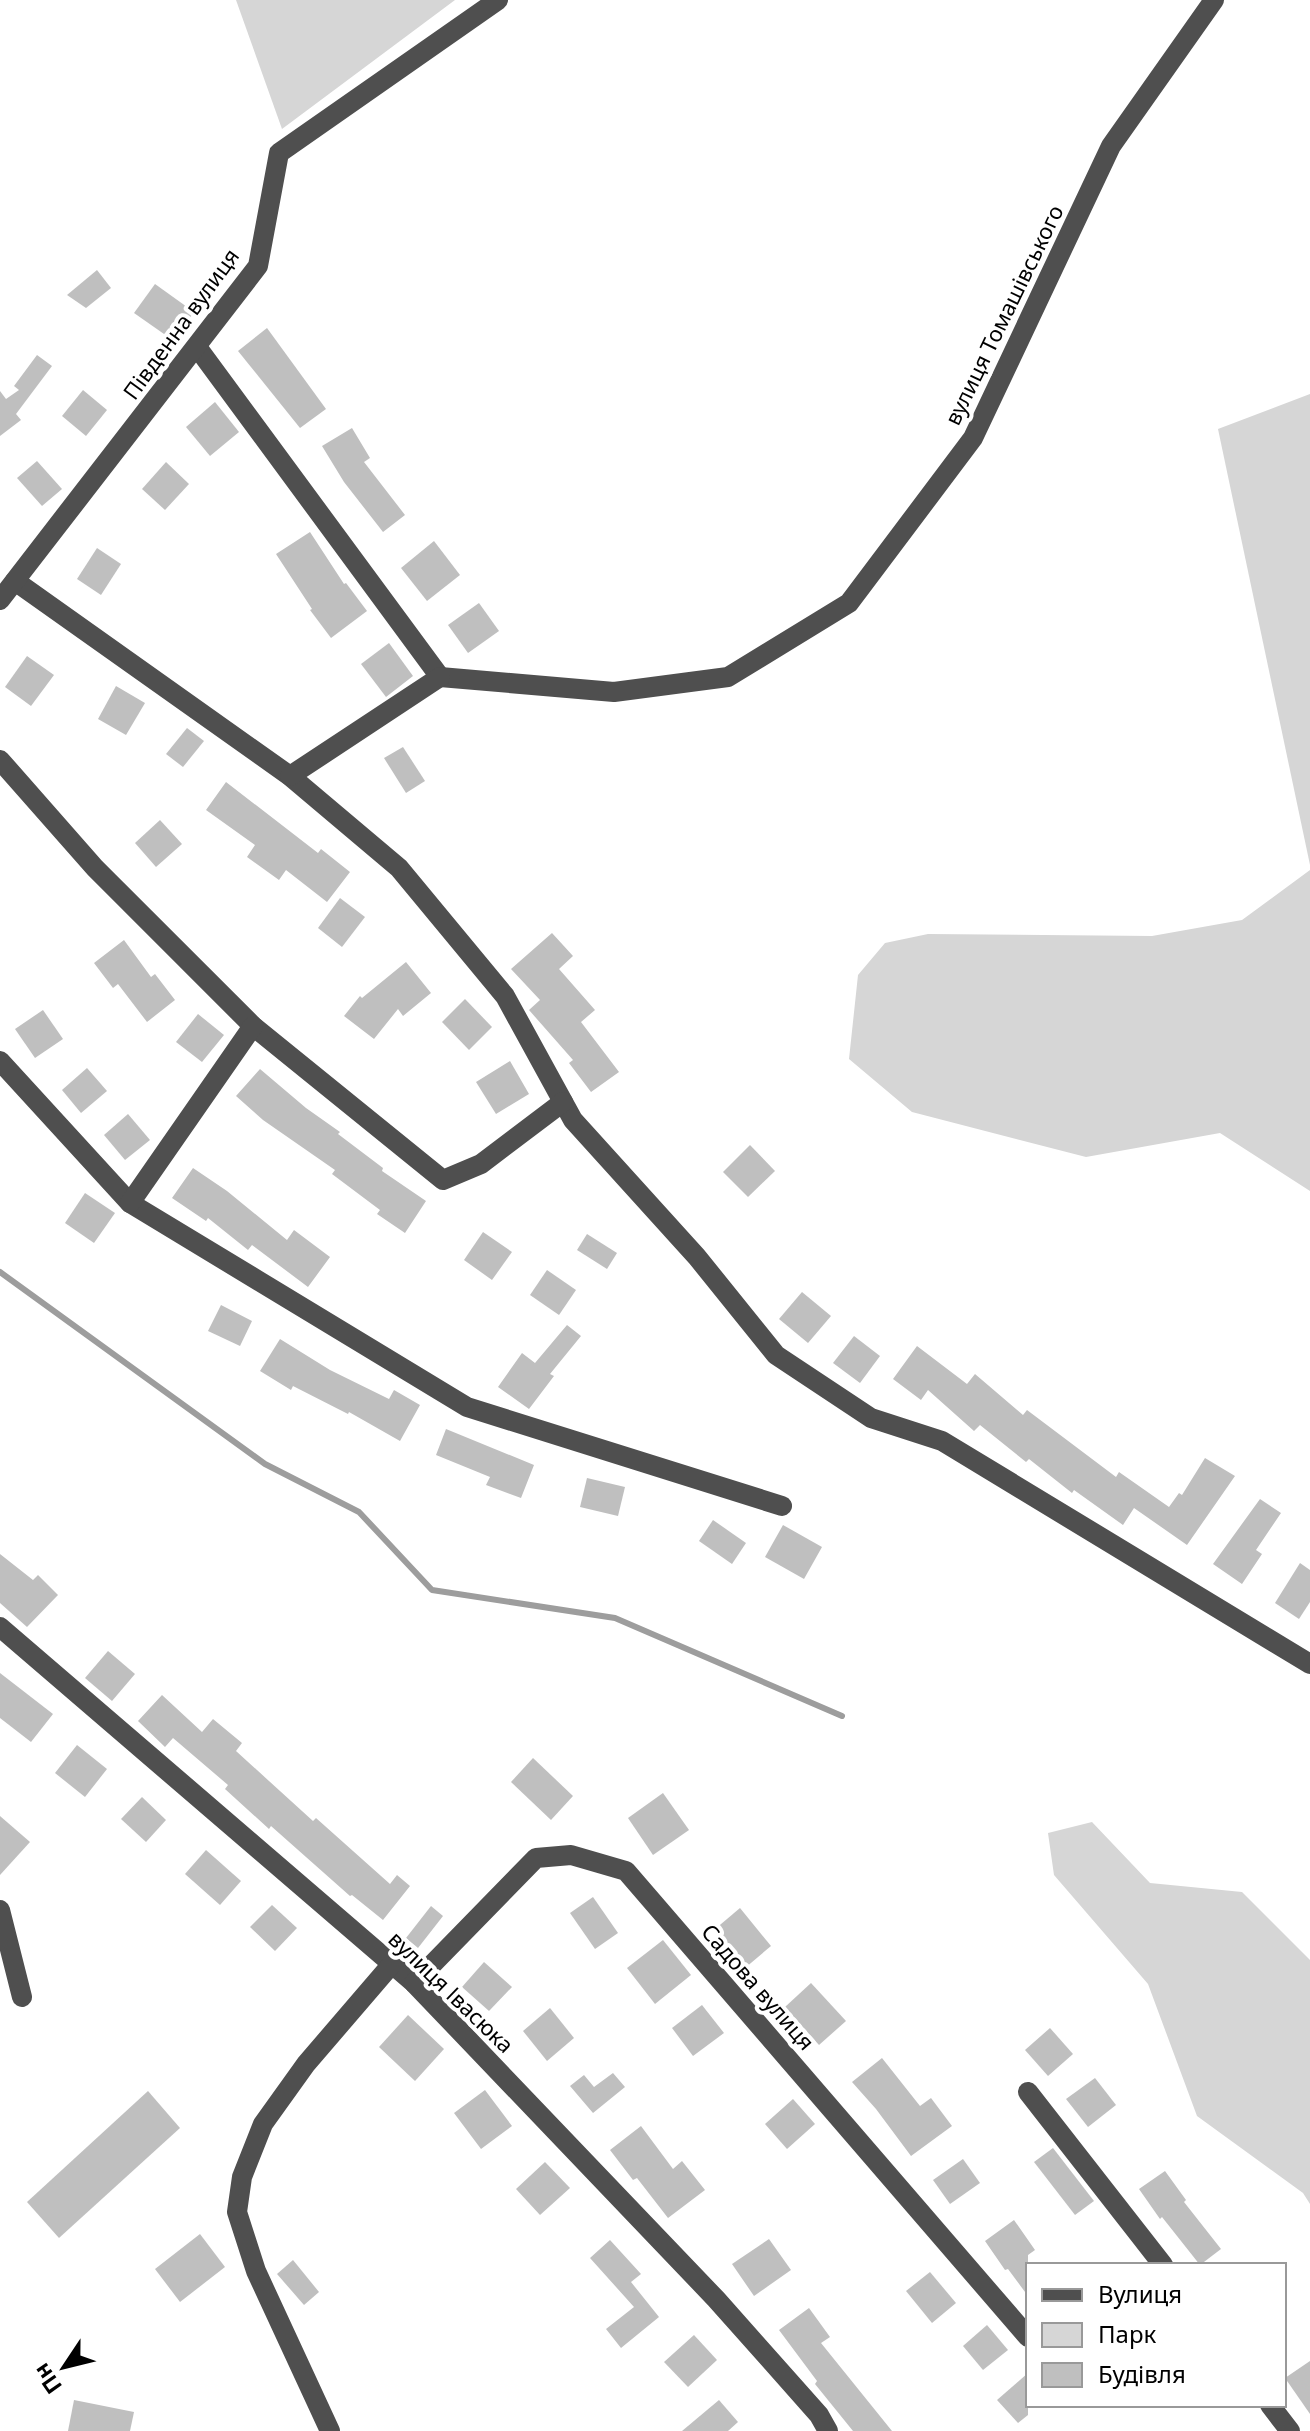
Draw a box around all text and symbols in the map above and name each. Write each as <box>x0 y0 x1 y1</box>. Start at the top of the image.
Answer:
street label: вулиця Томашівського <box>937 199 1070 430</box>
street label: Південна вулиця <box>115 242 245 405</box>
street label: Садова вулиця <box>696 1917 822 2056</box>
street label: вулиця Івасюка <box>382 1924 521 2059</box>
legend <box>1026 2263 1286 2407</box>
text: Вулиця <box>1098 2277 1182 2310</box>
text: Парк <box>1098 2317 1157 2350</box>
north arrow <box>24 2327 104 2407</box>
text: Будівля <box>1098 2357 1186 2390</box>
text: Пн <box>26 2358 68 2400</box>

